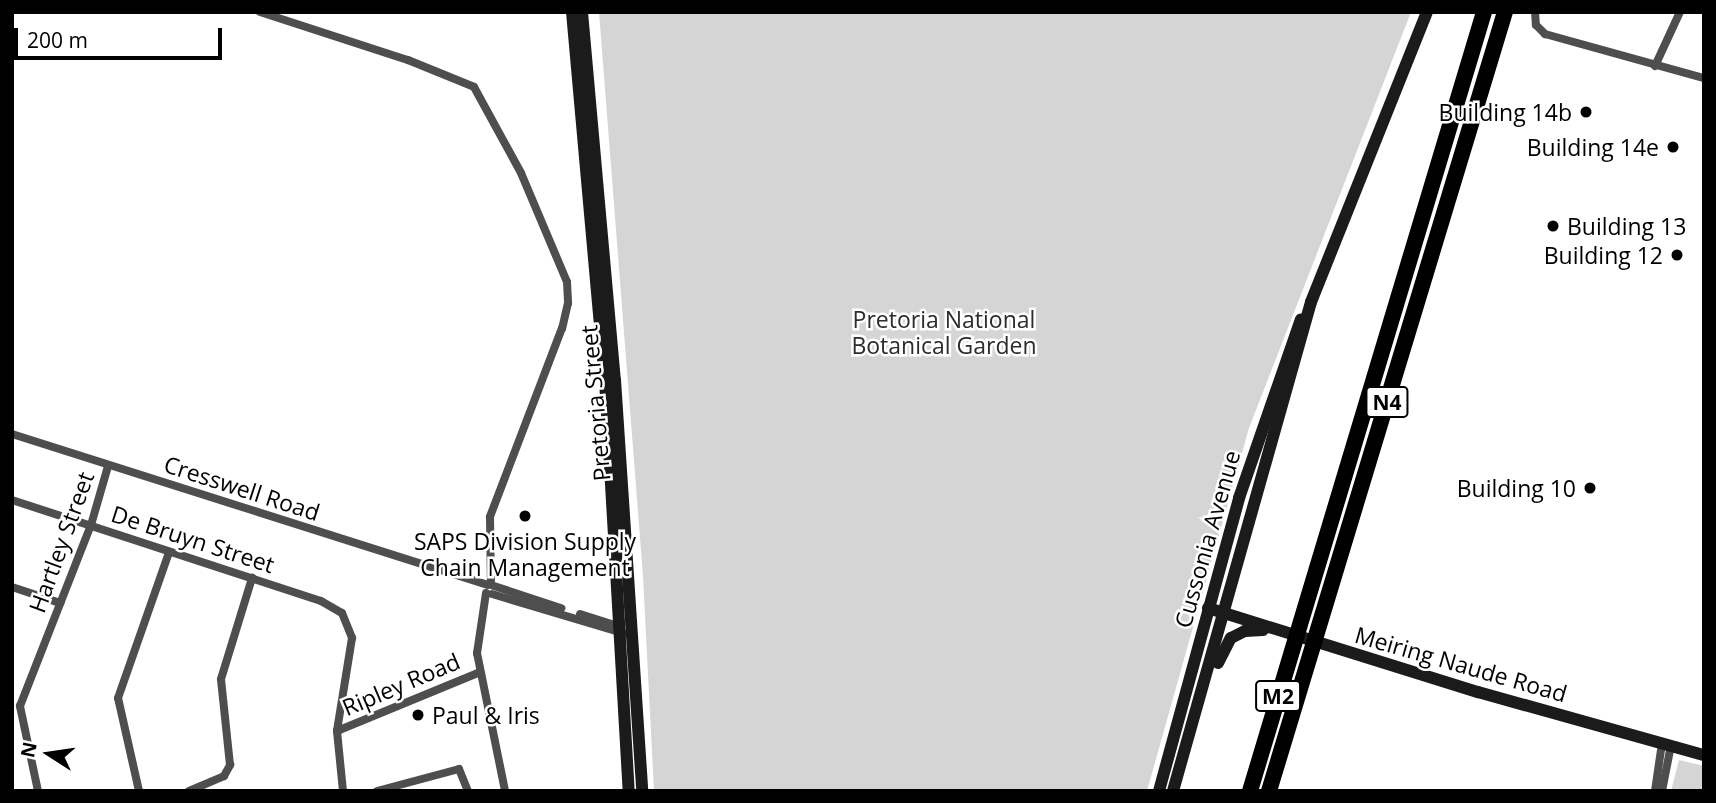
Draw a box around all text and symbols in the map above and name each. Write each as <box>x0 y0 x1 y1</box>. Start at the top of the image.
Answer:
scale bar <box>18 14 226 58</box>
text: 200 m <box>27 26 88 54</box>
place label: Building 14b <box>1439 98 1572 126</box>
marker: Building 14b <box>1578 104 1594 120</box>
place label: Building 14e <box>1527 133 1659 161</box>
marker: Building 14e <box>1665 139 1681 155</box>
place label: Building 13 <box>1567 212 1686 240</box>
marker: Building 13 <box>1545 218 1561 234</box>
place label: Building 12 <box>1544 241 1663 269</box>
marker: Building 12 <box>1669 247 1685 263</box>
park label: Pretoria National Botanical Garden <box>851 305 1037 359</box>
street label: Pretoria Street <box>574 324 616 482</box>
road number: N4 <box>1364 384 1410 420</box>
street label: Cussonia Avenue <box>1169 447 1245 631</box>
street label: Cresswell Road <box>161 450 323 526</box>
street label: Hartley Street <box>23 468 99 616</box>
place label: Building 10 <box>1457 474 1576 502</box>
marker: Building 10 <box>1582 480 1598 496</box>
street label: De Bruyn Street <box>108 500 278 578</box>
marker: SAPS Division Supply Chain Management <box>517 508 533 524</box>
place label: SAPS Division Supply Chain Management <box>414 527 636 581</box>
street label: Meiring Naude Road <box>1352 621 1570 707</box>
street label: Ripley Road <box>338 647 464 721</box>
road number: M2 <box>1254 678 1302 714</box>
place label: Paul & Iris <box>432 701 540 729</box>
marker: Paul & Iris <box>410 707 426 723</box>
north arrow <box>14 719 84 789</box>
text: N <box>14 739 43 760</box>

